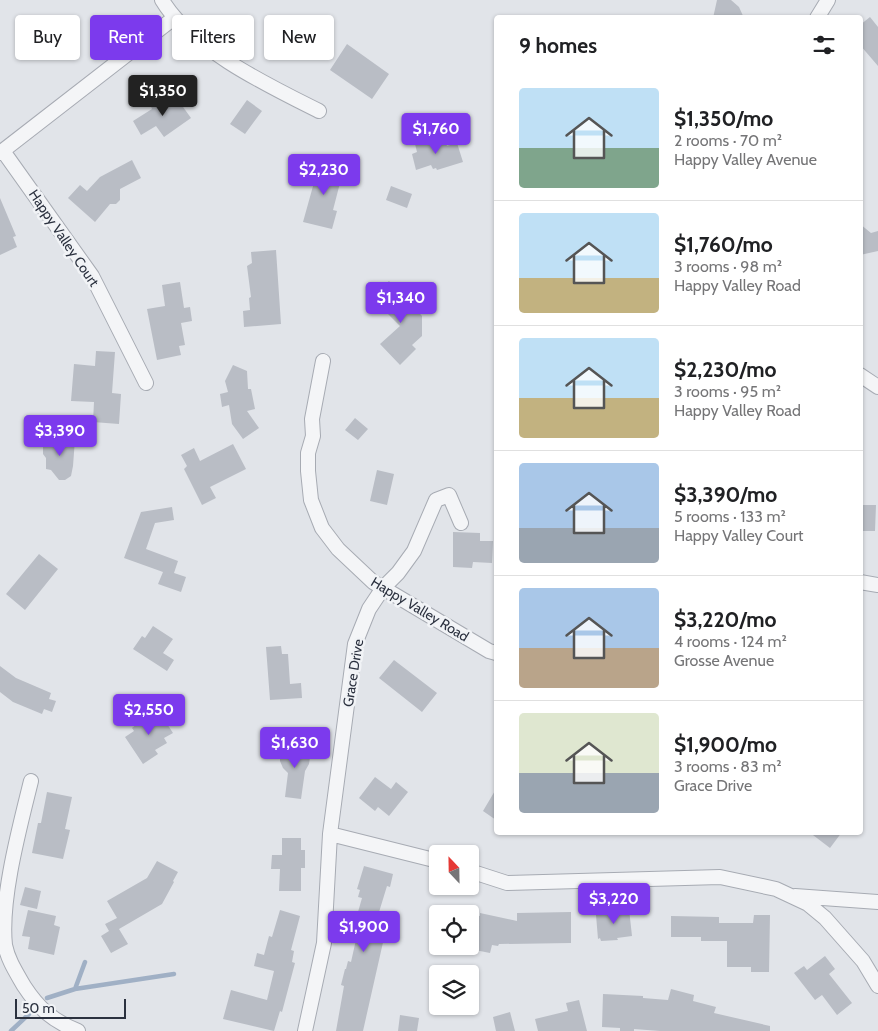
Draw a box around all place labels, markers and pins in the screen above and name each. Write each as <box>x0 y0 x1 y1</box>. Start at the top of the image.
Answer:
pin: $1,350 <box>122 74 204 117</box>
pin: $1,760 <box>395 112 477 155</box>
pin: $2,230 <box>283 154 365 196</box>
pin: $1,340 <box>360 282 442 324</box>
pin: $3,390 <box>19 414 101 457</box>
pin: $2,550 <box>108 694 190 736</box>
pin: $1,630 <box>254 726 336 769</box>
pin: $3,220 <box>573 882 655 925</box>
pin: $1,900 <box>323 910 405 953</box>

